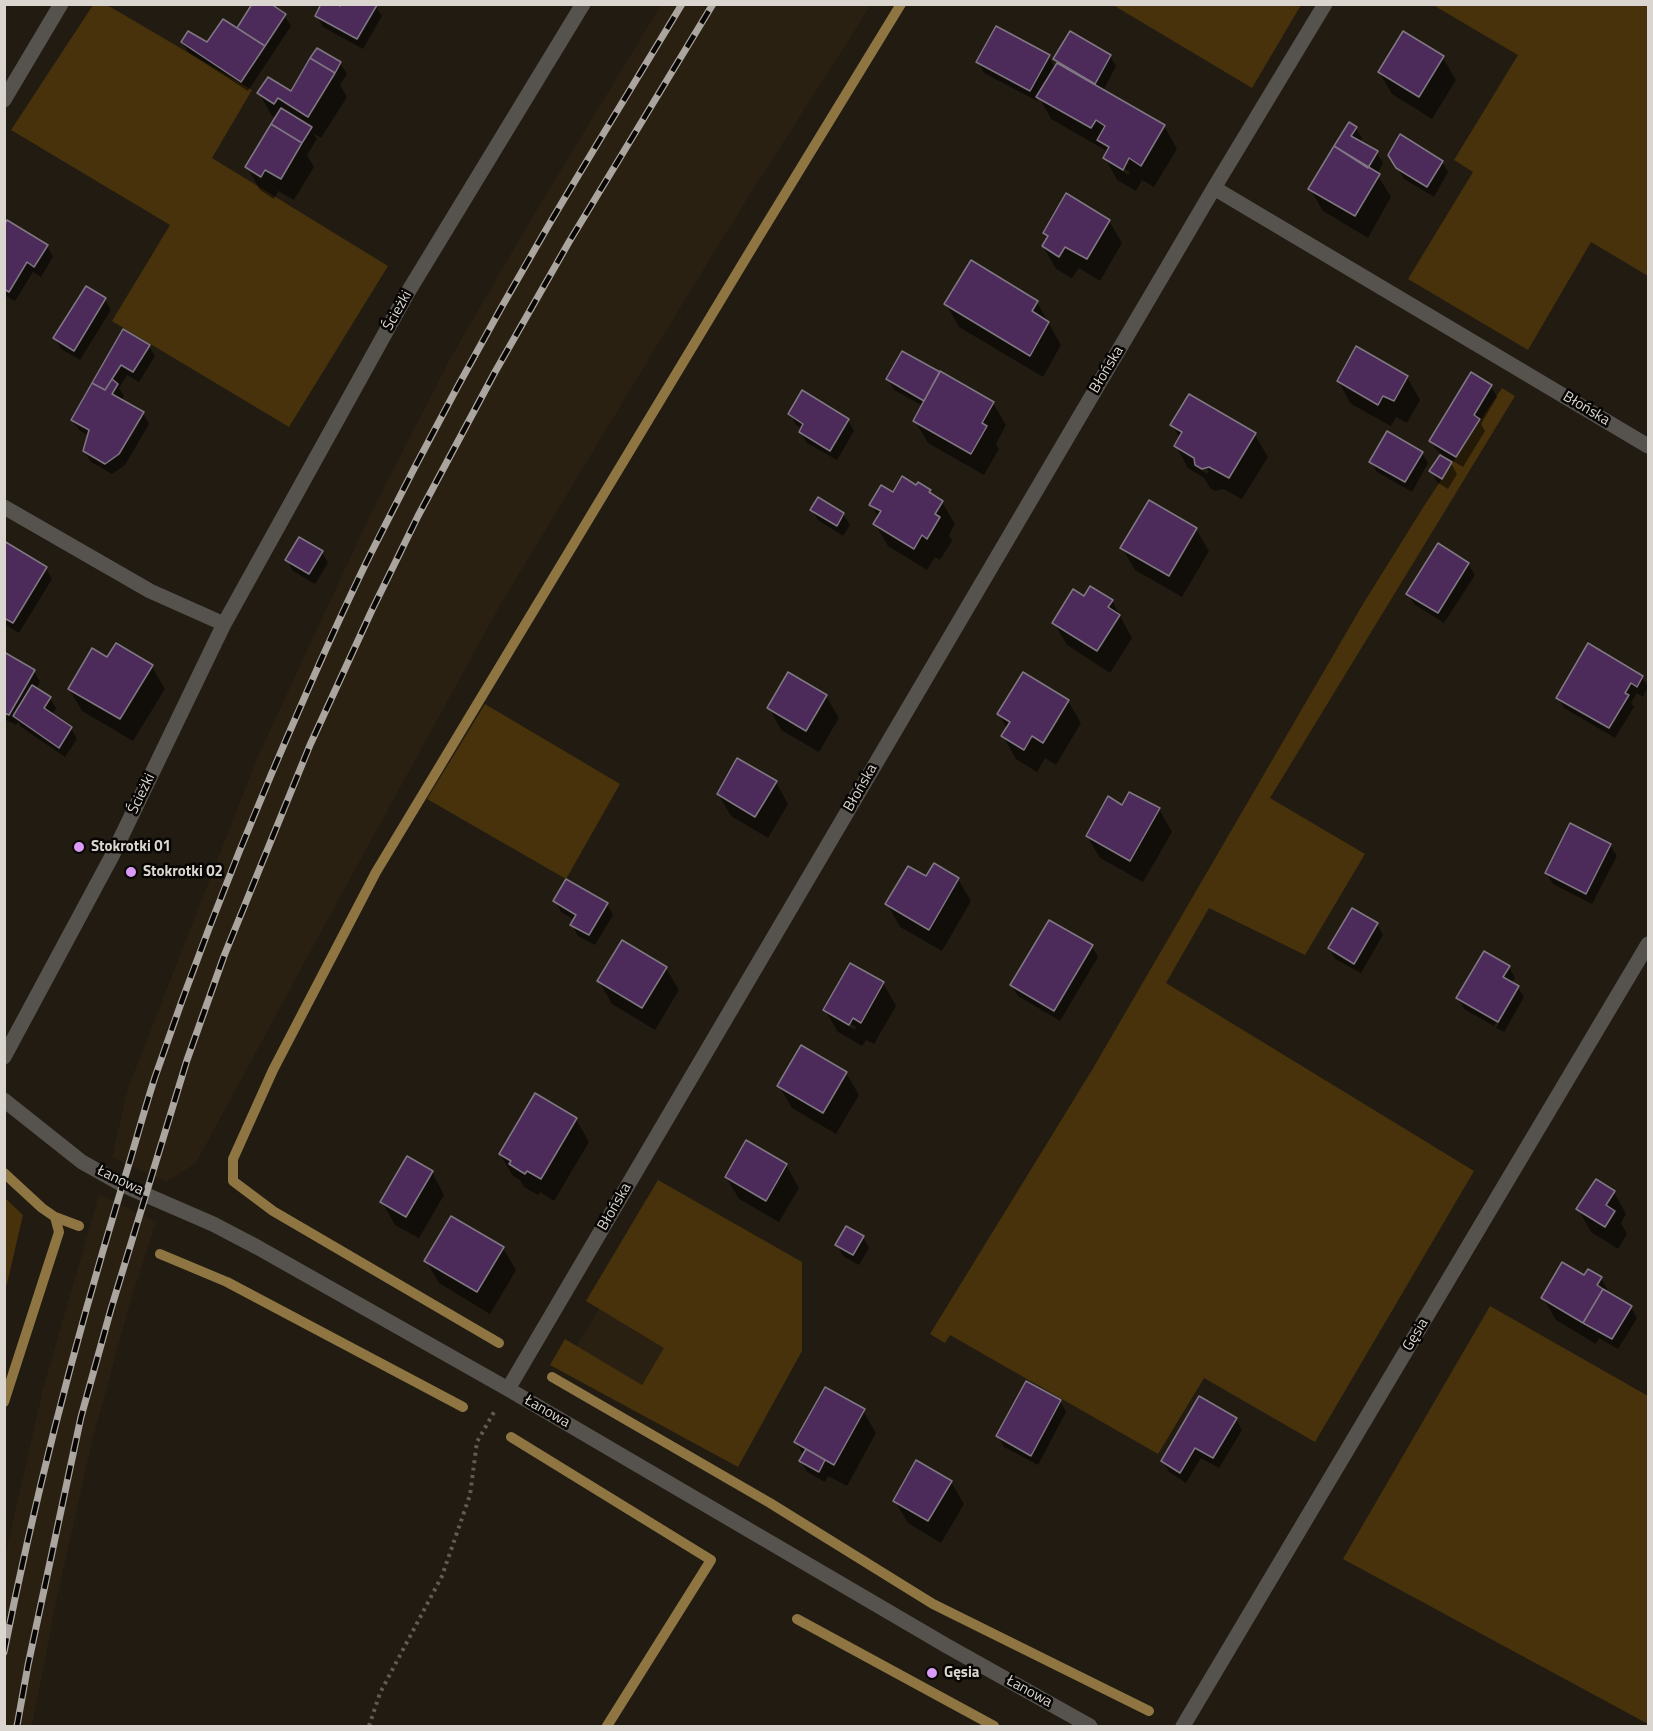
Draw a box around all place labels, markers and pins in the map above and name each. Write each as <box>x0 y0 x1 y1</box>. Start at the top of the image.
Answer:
place label: Stokrotki 01 <box>91 838 171 856</box>
marker: Stokrotki 01 <box>72 840 86 854</box>
place label: Stokrotki 02 <box>143 863 223 881</box>
marker: Stokrotki 02 <box>124 865 138 879</box>
place label: Gęsia <box>944 1664 979 1682</box>
marker: Gęsia <box>925 1666 939 1680</box>

